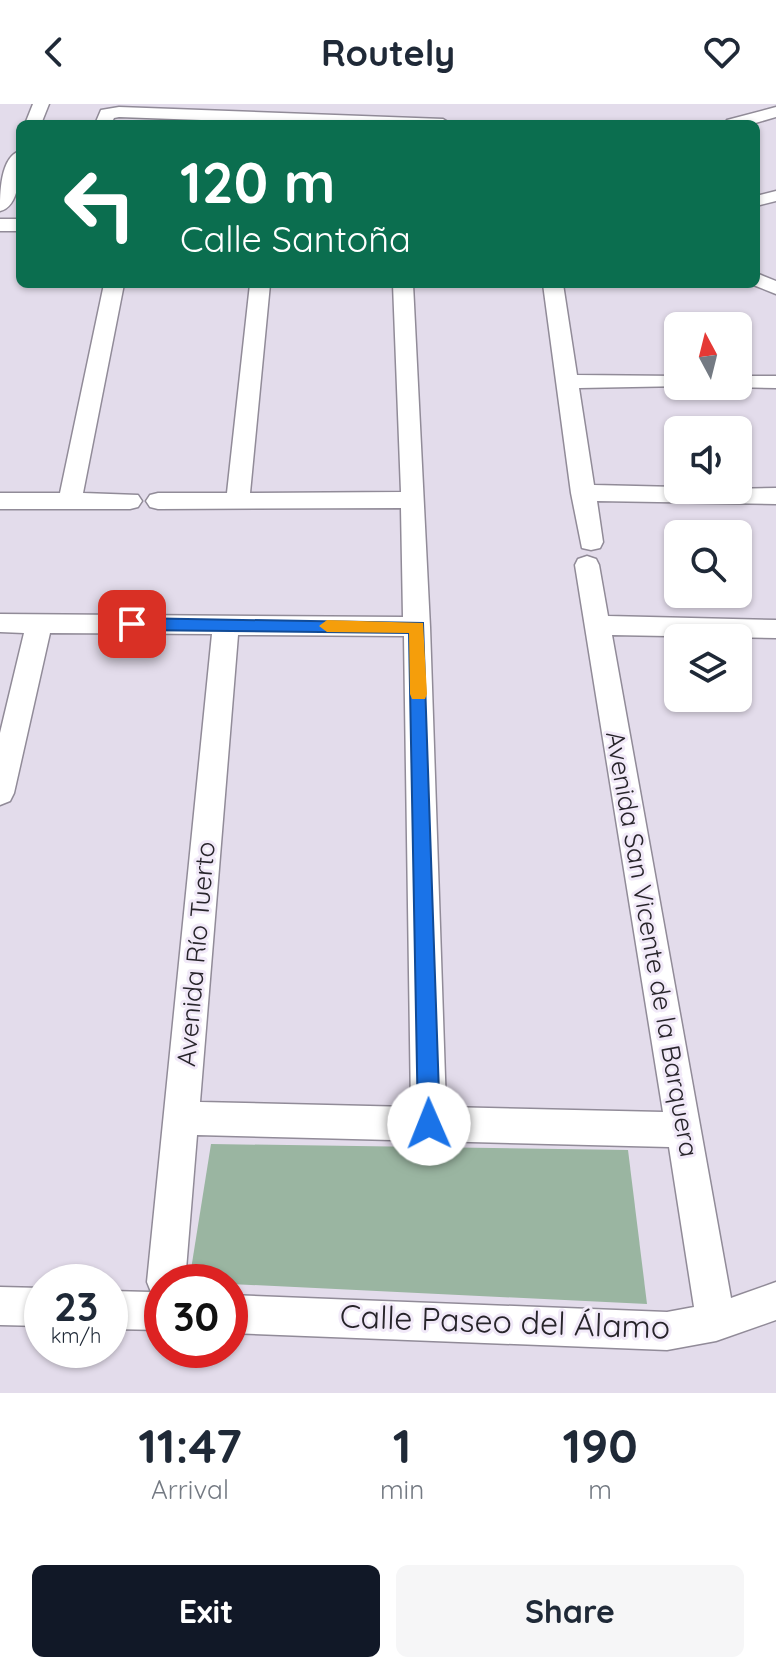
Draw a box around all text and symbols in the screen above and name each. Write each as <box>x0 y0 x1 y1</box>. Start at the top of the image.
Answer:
icon: back <box>32 30 76 74</box>
text: Routely <box>321 30 455 75</box>
icon: heart <box>700 30 744 74</box>
text: 120 m <box>180 147 335 217</box>
icon: left <box>48 152 152 256</box>
text: Calle Santoña <box>180 216 411 261</box>
north arrow <box>664 312 752 400</box>
map controls <box>664 312 752 712</box>
button: sound <box>664 416 752 504</box>
button: search <box>664 520 752 608</box>
pin <box>98 590 166 658</box>
icon: arrive <box>110 602 154 646</box>
button: layers <box>664 624 752 712</box>
street label: Avenida San Vicente de la Barquera <box>599 728 706 1159</box>
street label: Avenida Río Tuerto <box>169 840 222 1068</box>
position arrow <box>387 1082 471 1166</box>
speed limit sign: 30 <box>144 1264 248 1368</box>
text: 23 <box>54 1281 98 1331</box>
street label: Calle Paseo del Álamo <box>339 1295 671 1347</box>
text: km/h <box>51 1323 101 1348</box>
text: 11:47 <box>138 1415 242 1475</box>
text: 1 <box>393 1415 411 1475</box>
text: 190 <box>562 1415 638 1475</box>
text: Arrival <box>151 1473 229 1506</box>
text: min <box>380 1473 424 1506</box>
text: m <box>588 1473 612 1506</box>
button: Exit <box>32 1565 380 1657</box>
button: Share <box>396 1565 744 1657</box>

